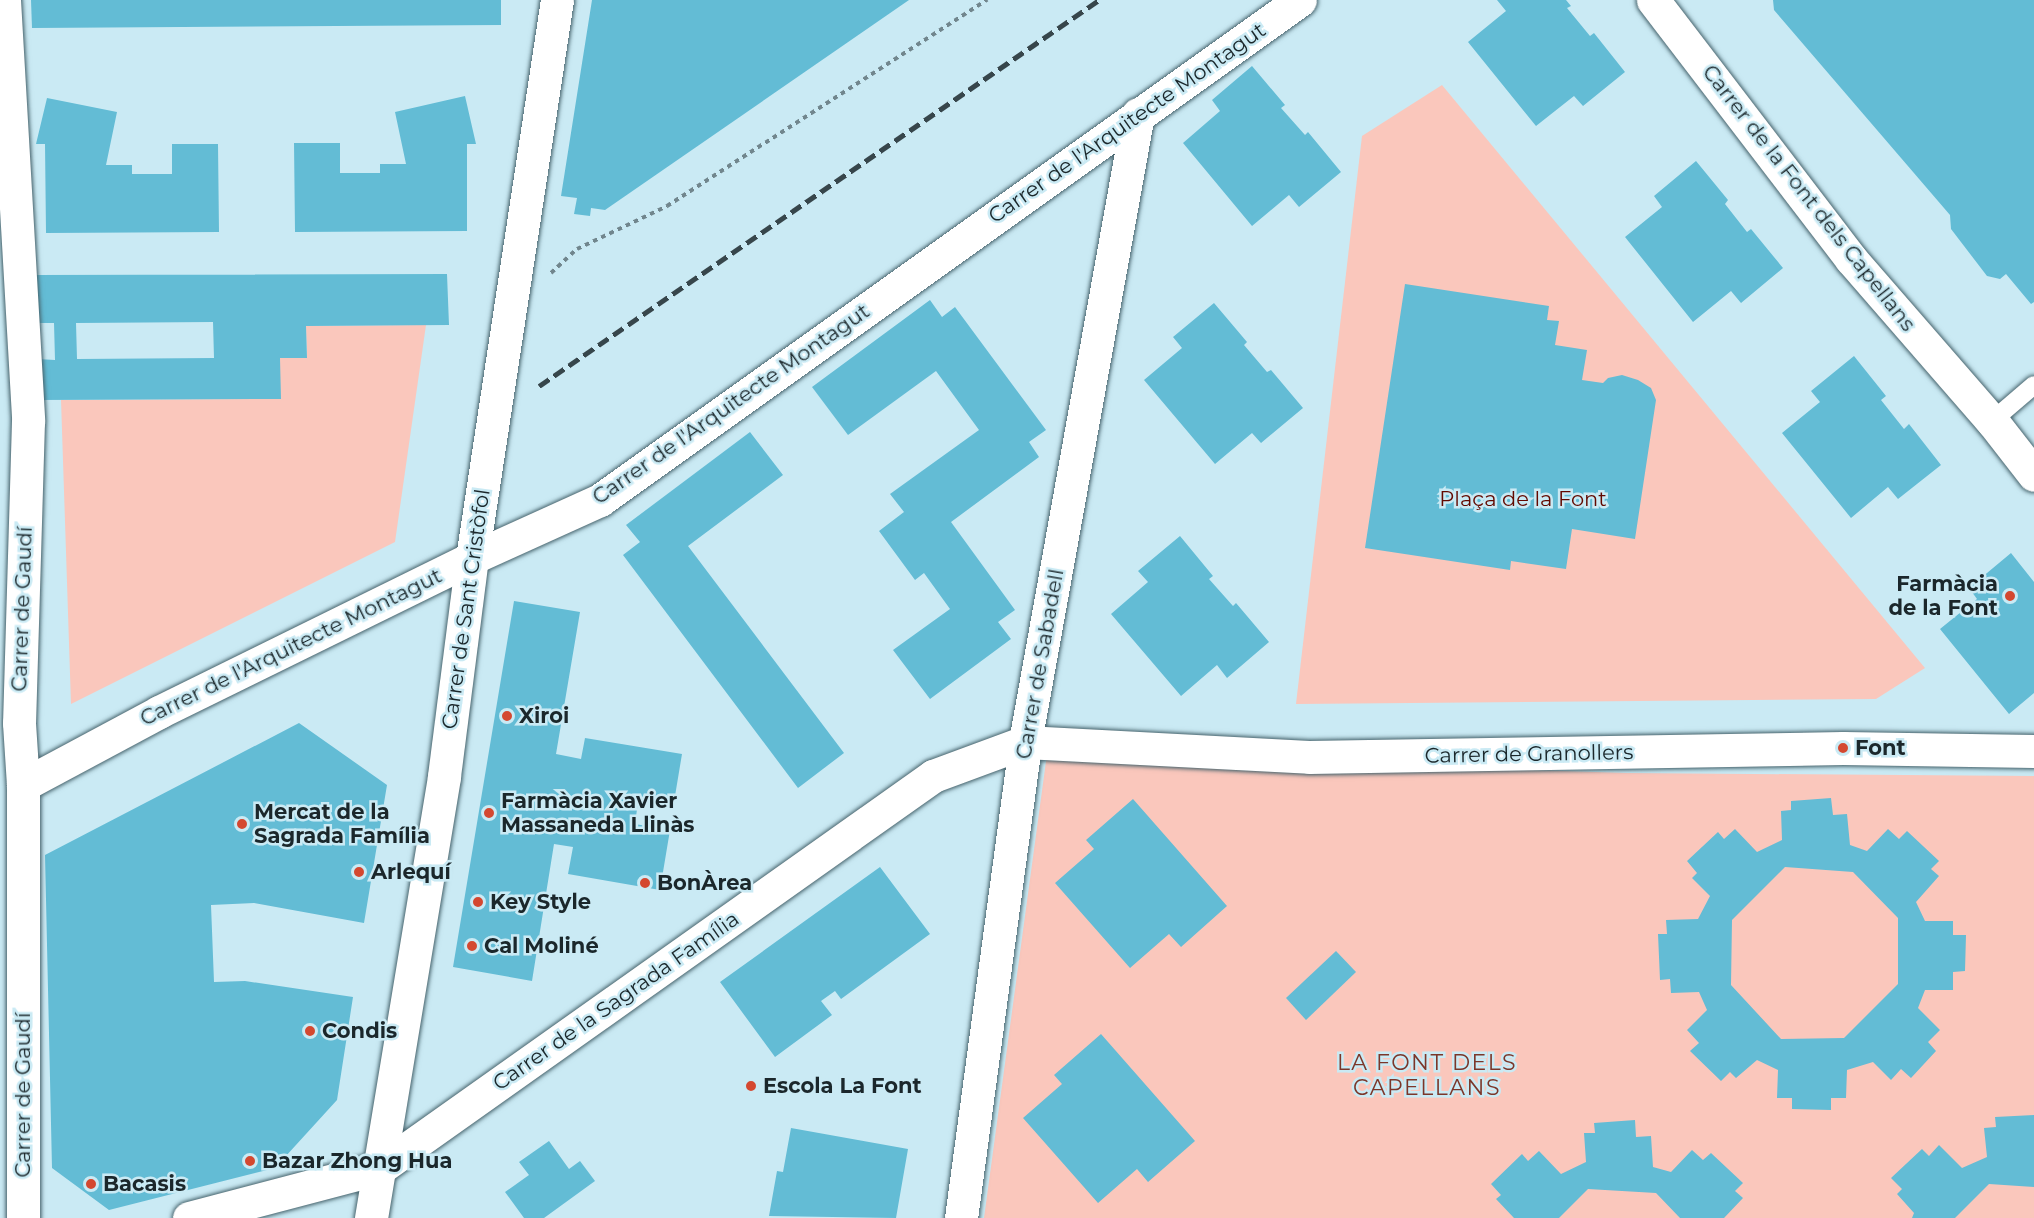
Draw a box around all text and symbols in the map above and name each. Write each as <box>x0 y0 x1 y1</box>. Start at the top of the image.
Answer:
street label: Carrer de l'Arquitecte Montagut <box>984 17 1270 229</box>
street label: Carrer de la Font dels Capellans <box>1697 60 1921 336</box>
street label: Carrer de l'Arquitecte Montagut <box>588 298 874 510</box>
park label: Plaça de la Font <box>1439 486 1607 512</box>
street label: Carrer de Sant Cristòfol <box>437 487 495 731</box>
street label: Carrer de Gaudí <box>7 526 37 692</box>
street label: Carrer de l'Arquitecte Montagut <box>136 563 446 731</box>
street label: Carrer de Sabadell <box>1011 567 1069 761</box>
place label: Farmàcia de la Font <box>1889 571 1998 621</box>
marker: Farmàcia de la Font <box>2003 589 2017 603</box>
place label: Xiroi <box>519 703 569 729</box>
marker: Xiroi <box>500 709 514 723</box>
place label: Font <box>1855 735 1906 761</box>
street label: Carrer de Granollers <box>1424 740 1634 768</box>
marker: Font <box>1836 741 1850 755</box>
place label: Farmàcia Xavier Massaneda Llinàs <box>501 788 694 838</box>
place label: Mercat de la Sagrada Família <box>254 799 430 849</box>
marker: Farmàcia Xavier Massaneda Llinàs <box>482 806 496 820</box>
marker: Mercat de la Sagrada Família <box>235 817 249 831</box>
place label: Arlequí <box>371 859 451 885</box>
marker: Arlequí <box>352 865 366 879</box>
place label: BonÀrea <box>657 870 752 896</box>
marker: BonÀrea <box>638 876 652 890</box>
place label: Key Style <box>490 889 591 915</box>
marker: Key Style <box>471 895 485 909</box>
street label: Carrer de la Sagrada Família <box>488 906 744 1096</box>
place label: Cal Moliné <box>484 933 599 959</box>
marker: Cal Moliné <box>465 939 479 953</box>
street label: Carrer de Gaudí <box>10 1012 36 1178</box>
place label: Condis <box>322 1018 397 1044</box>
marker: Condis <box>303 1024 317 1038</box>
district label: LA FONT DELS CAPELLANS <box>1337 1049 1517 1100</box>
place label: Escola La Font <box>763 1073 922 1099</box>
marker: Escola La Font <box>744 1079 758 1093</box>
place label: Bazar Zhong Hua <box>262 1148 452 1174</box>
marker: Bazar Zhong Hua <box>243 1154 257 1168</box>
place label: Bacasis <box>103 1171 186 1197</box>
marker: Bacasis <box>84 1177 98 1191</box>

